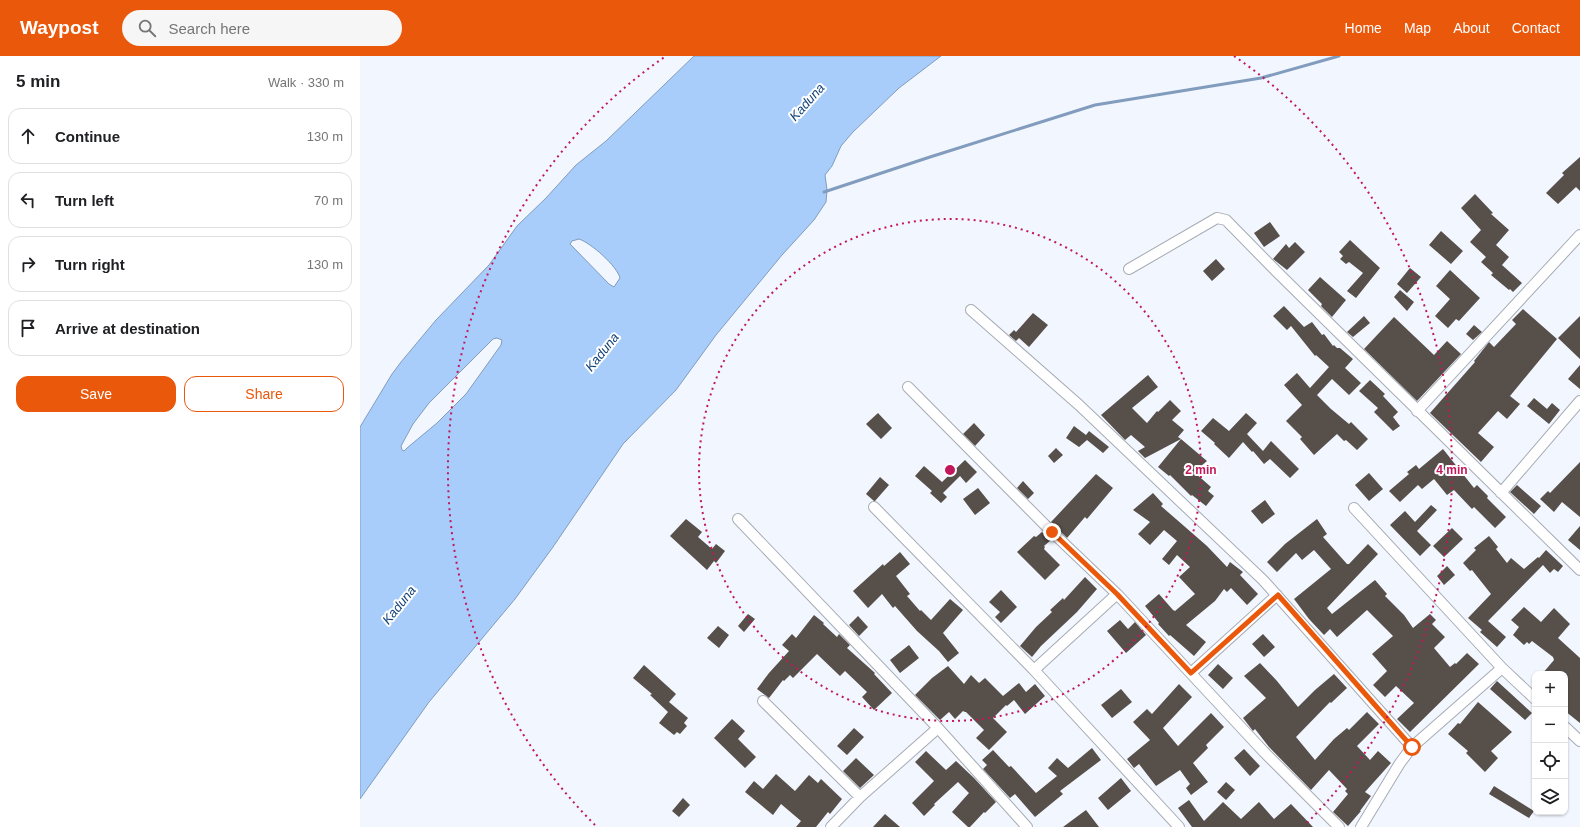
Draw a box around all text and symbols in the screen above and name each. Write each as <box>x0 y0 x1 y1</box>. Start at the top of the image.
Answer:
search box <box>122 10 402 46</box>
text: Waypost <box>20 17 98 38</box>
icon: search <box>136 17 158 39</box>
text: Search here <box>168 20 250 37</box>
text: Home <box>1345 20 1382 36</box>
text: Map <box>1404 20 1431 36</box>
text: About <box>1453 20 1490 36</box>
text: Contact <box>1512 20 1560 36</box>
text: 5 min <box>16 72 60 91</box>
text: Walk · 330 m <box>268 75 344 90</box>
water label: Kaduna <box>786 80 828 124</box>
icon: ahead <box>17 125 39 147</box>
text: Continue <box>55 128 120 145</box>
text: 130 m <box>307 129 343 144</box>
icon: left <box>17 189 39 211</box>
text: Turn left <box>55 192 114 209</box>
text: 70 m <box>314 193 343 208</box>
icon: right <box>17 253 39 275</box>
text: Turn right <box>55 256 125 273</box>
text: 130 m <box>307 257 343 272</box>
icon: arrive <box>17 317 39 339</box>
text: Arrive at destination <box>55 320 200 337</box>
water label: Kaduna <box>582 330 622 374</box>
button: Save <box>16 376 176 412</box>
button: Share <box>184 376 344 412</box>
centre of rings <box>943 463 957 477</box>
text: 2 min <box>1185 463 1217 477</box>
text: 4 min <box>1436 463 1468 477</box>
route end <box>1043 523 1061 541</box>
water label: Kaduna <box>379 583 419 627</box>
map controls <box>1532 671 1568 815</box>
button: + <box>1532 671 1568 707</box>
button: − <box>1532 707 1568 743</box>
route start <box>1403 738 1421 756</box>
button: locate <box>1532 743 1568 779</box>
button: layers <box>1532 779 1568 815</box>

